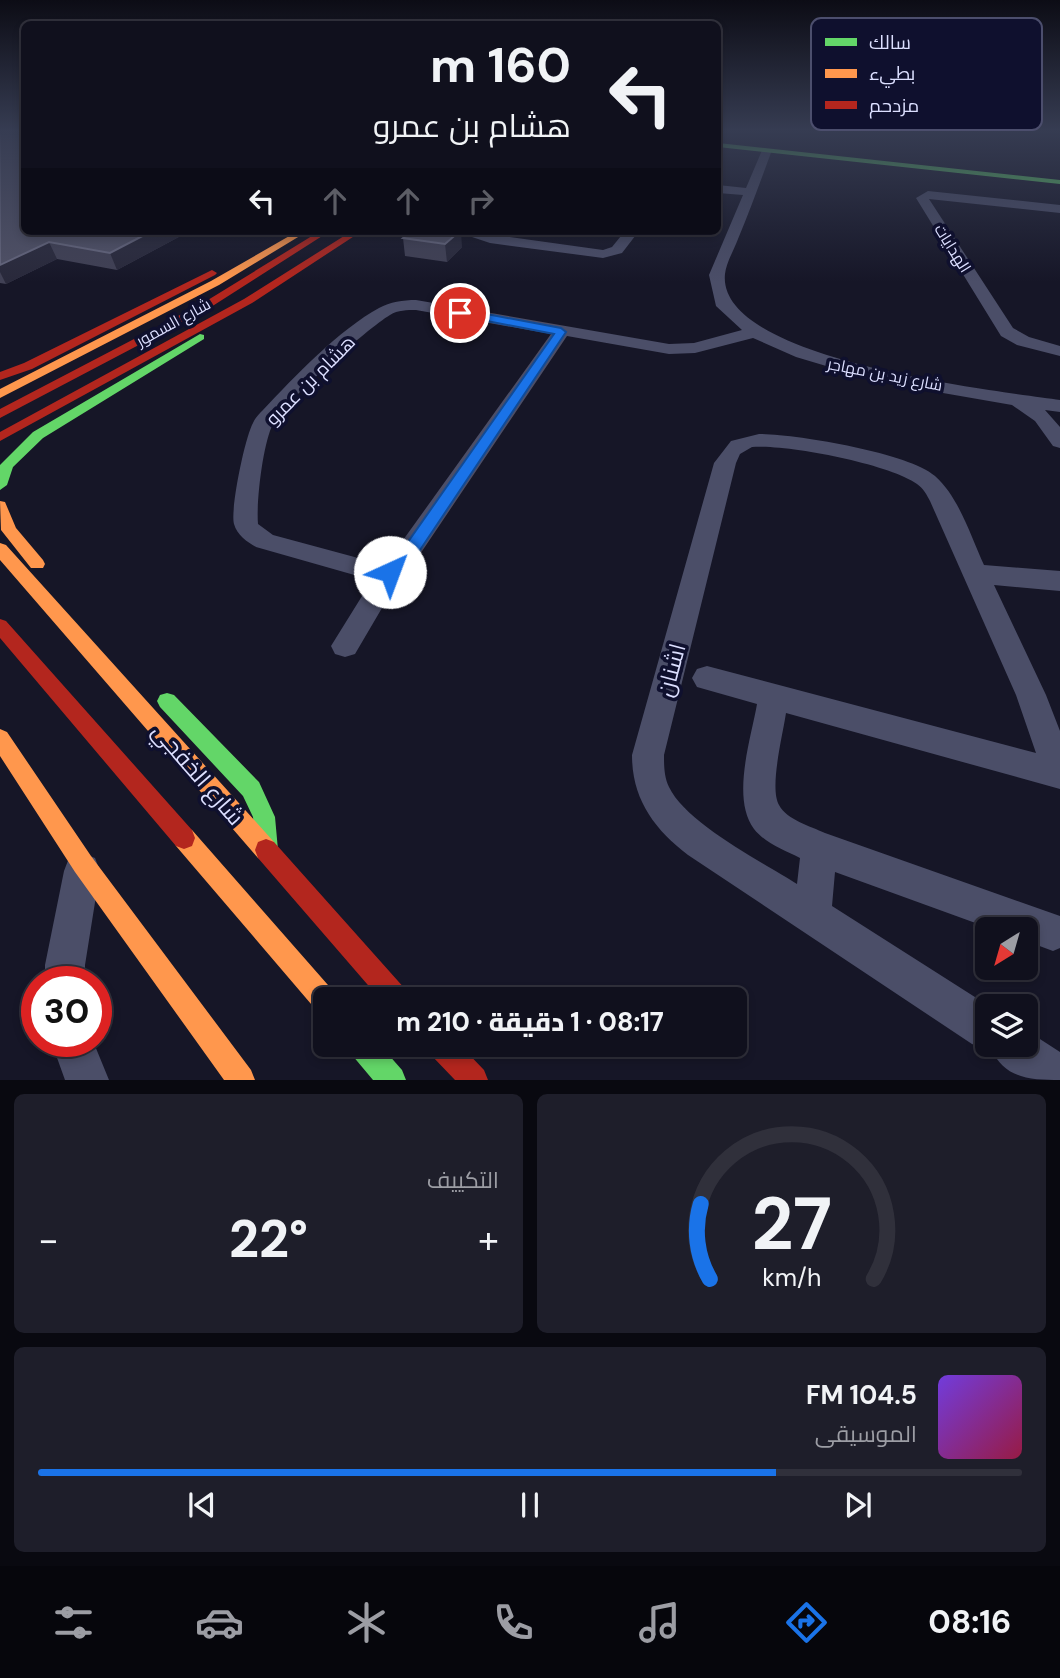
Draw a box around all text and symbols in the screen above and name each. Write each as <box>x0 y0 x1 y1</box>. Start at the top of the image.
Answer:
legend <box>811 18 1042 130</box>
text: سالك <box>869 30 911 55</box>
text: 160 m <box>430 33 571 97</box>
icon: left <box>595 49 686 140</box>
text: بطيء <box>869 61 915 88</box>
text: مزدحم <box>869 93 919 119</box>
text: هشام بن عمرو <box>373 105 571 147</box>
icon: left <box>243 182 281 220</box>
icon: ahead <box>316 182 354 220</box>
icon: ahead <box>389 182 427 220</box>
icon: right <box>462 182 500 220</box>
street label: الهدايات <box>929 220 976 277</box>
pin <box>430 283 490 343</box>
street label: شارع السمور <box>131 293 215 353</box>
icon: arrive <box>441 294 479 332</box>
street label: هشام بن عمرو <box>260 330 361 431</box>
street label: شارع زيد بن مهاجر <box>824 353 944 397</box>
position arrow <box>353 535 427 609</box>
street label: اشنان <box>650 640 692 700</box>
street label: شارع الخفجي <box>143 717 251 833</box>
north arrow <box>975 917 1038 980</box>
map controls <box>975 917 1038 1057</box>
speed limit sign: 30 <box>21 966 112 1057</box>
button: layers <box>975 994 1038 1057</box>
text: 08:17 · 1 دقيقة · 210 m <box>396 1005 664 1039</box>
text: التكييف <box>427 1165 499 1195</box>
text: 27 <box>751 1178 832 1273</box>
text: 22° <box>229 1205 308 1273</box>
text: − <box>38 1215 59 1265</box>
text: + <box>478 1215 499 1265</box>
text: km/h <box>762 1261 821 1294</box>
text: 104.5 FM <box>806 1378 917 1412</box>
text: الموسيقى <box>815 1419 917 1449</box>
icon: previous <box>183 1486 221 1524</box>
icon: pause <box>511 1486 549 1524</box>
icon: next <box>839 1486 877 1524</box>
icon: filters <box>49 1598 98 1647</box>
icon: car <box>195 1598 244 1647</box>
icon: climate <box>342 1598 391 1647</box>
icon: phone <box>489 1598 538 1647</box>
icon: music <box>635 1598 684 1647</box>
icon: directions <box>782 1598 831 1647</box>
text: 08:16 <box>928 1601 1011 1643</box>

